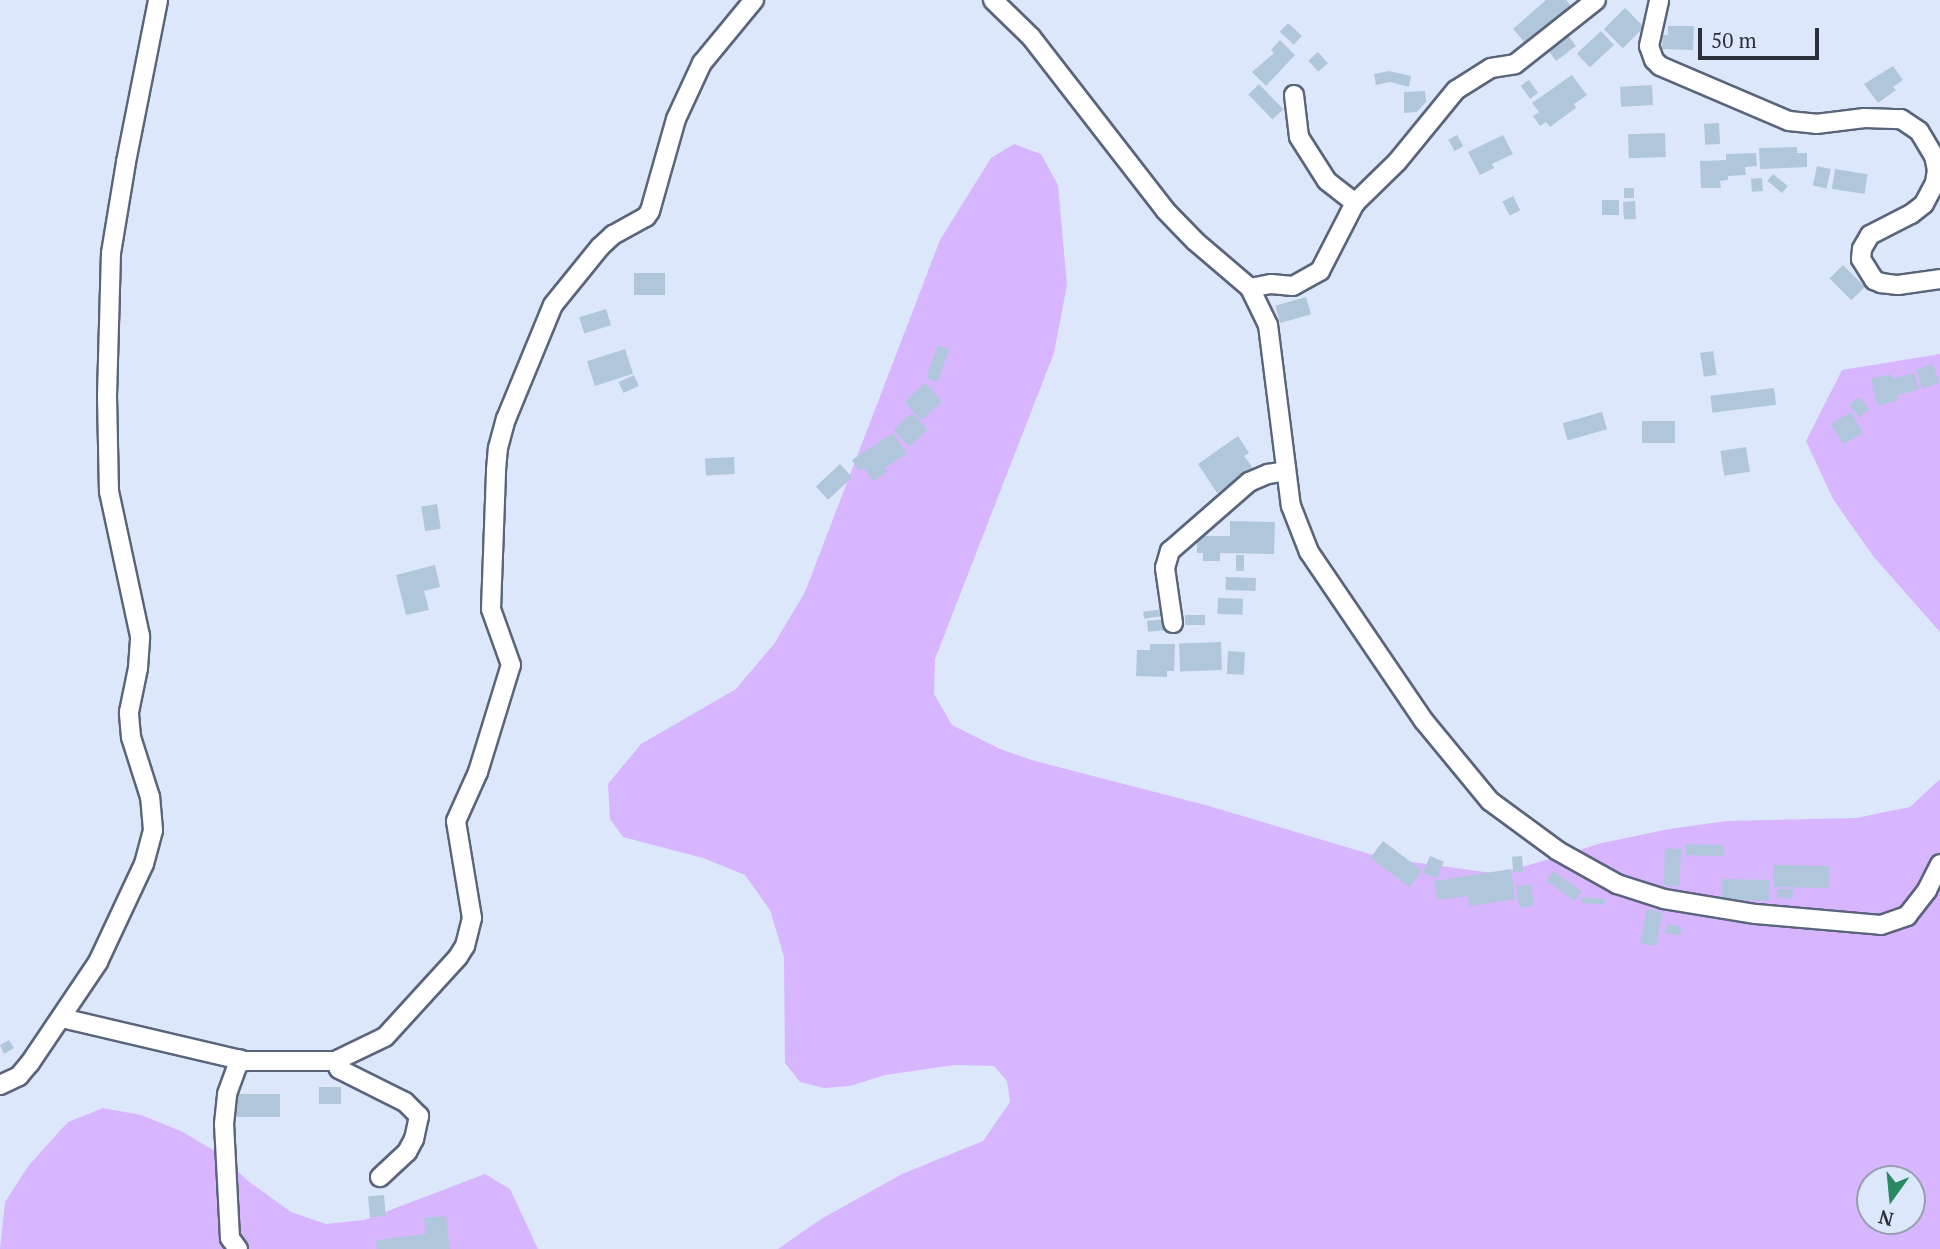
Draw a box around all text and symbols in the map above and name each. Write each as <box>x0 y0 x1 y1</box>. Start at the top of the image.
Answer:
scale bar <box>1702 14 1823 58</box>
text: 50 m <box>1711 26 1757 54</box>
north arrow <box>1856 1165 1926 1235</box>
text: N <box>1876 1205 1896 1233</box>

